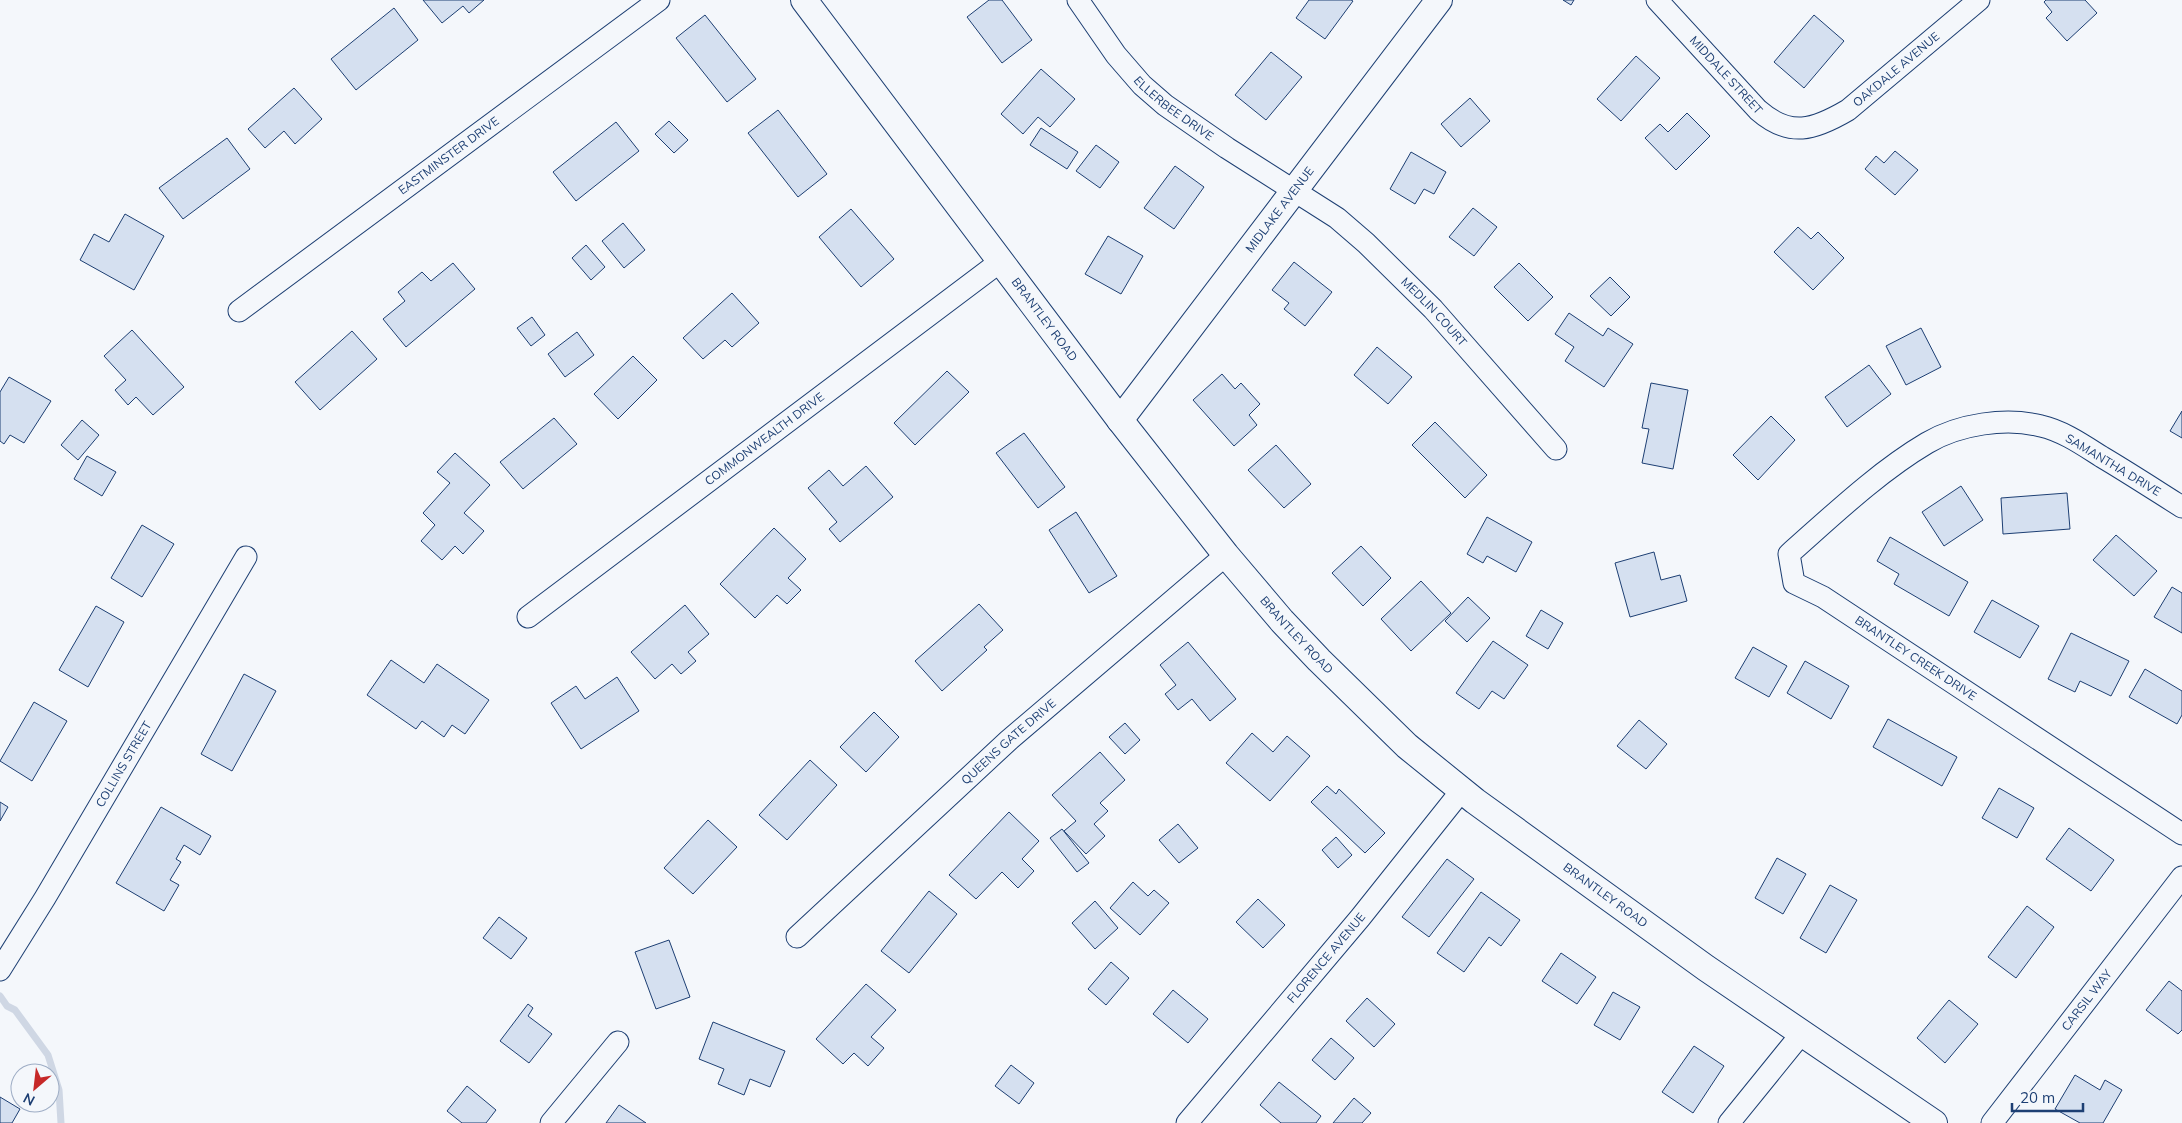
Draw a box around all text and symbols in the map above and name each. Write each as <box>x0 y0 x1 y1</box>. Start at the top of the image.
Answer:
street label: OAKDALE AVENUE <box>1850 28 1942 110</box>
street label: MIDDALE STREET <box>1687 33 1766 118</box>
street label: ELLERBEE DRIVE <box>1131 73 1217 143</box>
street label: EASTMINSTER DRIVE <box>395 113 502 197</box>
street label: MIDLAKE AVENUE <box>1242 164 1317 255</box>
street label: MEDLIN COURT <box>1398 274 1471 350</box>
street label: BRANTLEY ROAD <box>1009 275 1081 364</box>
street label: COMMONWEALTH DRIVE <box>702 389 827 488</box>
street label: SAMANTHA DRIVE <box>2063 430 2164 499</box>
street label: BRANTLEY ROAD <box>1257 593 1337 677</box>
street label: BRANTLEY CREEK DRIVE <box>1852 612 1980 703</box>
street label: QUEENS GATE DRIVE <box>958 695 1059 788</box>
street label: COLLINS STREET <box>92 718 155 810</box>
street label: BRANTLEY ROAD <box>1561 859 1651 930</box>
street label: FLORENCE AVENUE <box>1284 910 1368 1006</box>
street label: CARSIL WAY <box>2058 966 2115 1034</box>
north arrow <box>10 1063 60 1113</box>
scale bar <box>2012 1080 2083 1112</box>
text: 20 m <box>2020 1088 2055 1107</box>
text: N <box>20 1089 38 1110</box>

